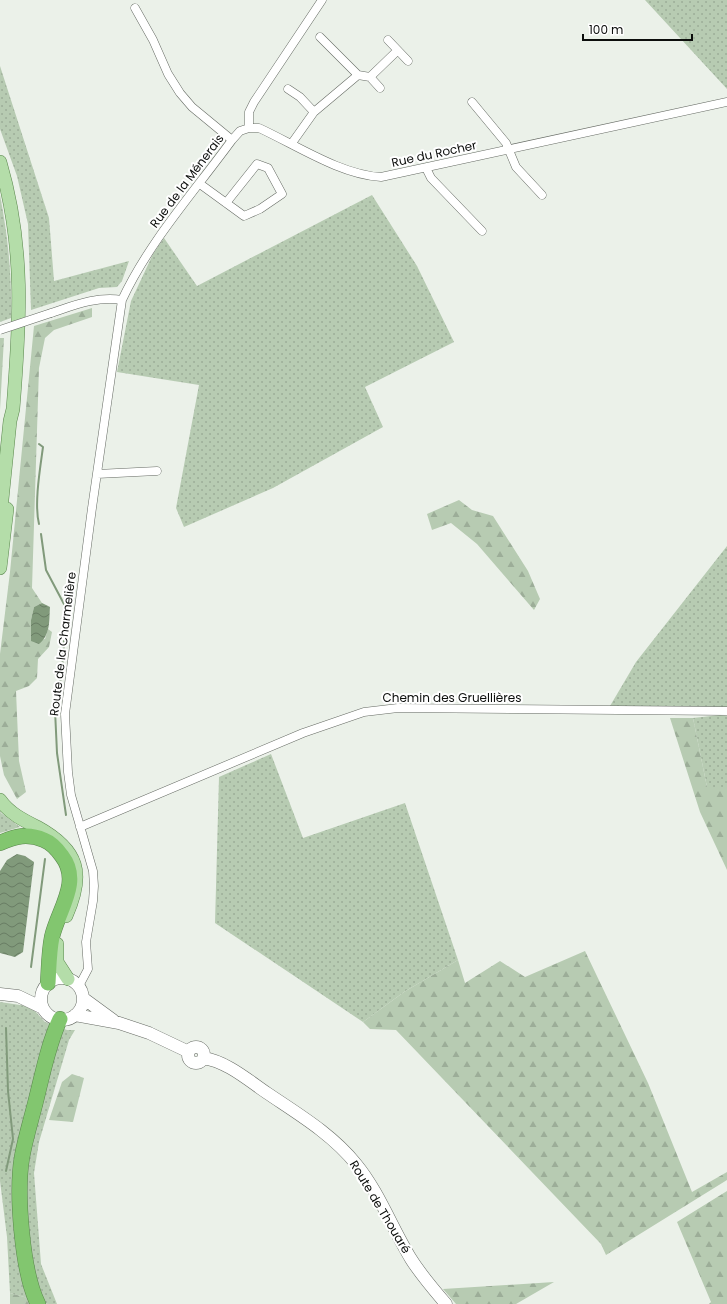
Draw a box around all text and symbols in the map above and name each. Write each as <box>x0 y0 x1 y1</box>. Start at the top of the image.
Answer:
scale bar <box>583 16 692 42</box>
text: 100 m <box>589 21 623 38</box>
street label: Rue de la Ménerais <box>146 130 227 231</box>
street label: Rue du Rocher <box>390 136 478 171</box>
street label: Route de la Charmelière <box>45 571 80 717</box>
street label: Chemin des Gruellières <box>382 689 522 706</box>
street label: Route de Thouaré <box>346 1157 415 1257</box>

